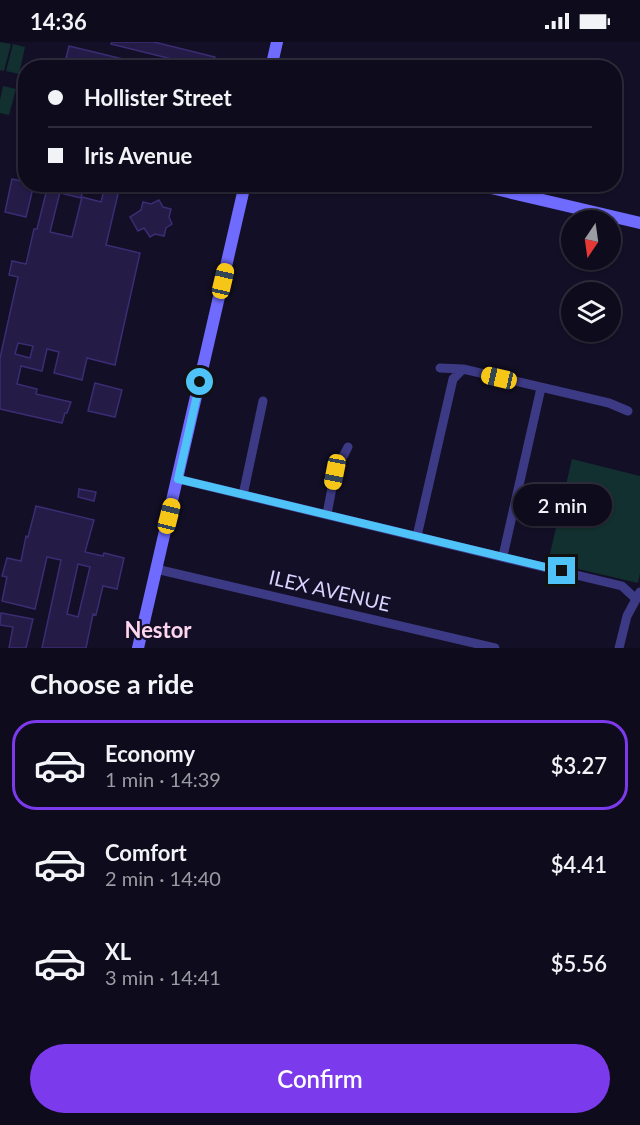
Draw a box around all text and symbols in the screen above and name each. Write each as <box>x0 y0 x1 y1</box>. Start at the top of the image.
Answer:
text: 14:36 <box>30 8 87 35</box>
text: Hollister Street <box>84 84 232 111</box>
text: Iris Avenue <box>84 142 192 169</box>
north arrow <box>561 210 621 270</box>
map controls <box>561 210 621 342</box>
car <box>210 261 236 301</box>
button: layers <box>561 282 621 342</box>
car <box>479 365 519 391</box>
route start <box>186 368 213 395</box>
car <box>323 453 347 491</box>
callout: 2 min <box>512 484 612 526</box>
text: 2 min <box>538 493 587 517</box>
car <box>156 496 182 536</box>
route end <box>548 557 575 584</box>
street label: ILEX AVENUE <box>267 564 393 616</box>
district label: Nestor <box>125 616 192 643</box>
text: Choose a ride <box>30 667 194 700</box>
icon: car <box>33 738 87 792</box>
text: Economy <box>105 740 195 767</box>
text: $3.27 <box>551 752 607 779</box>
text: 1 min · 14:39 <box>105 767 221 791</box>
icon: car <box>33 837 87 891</box>
text: Comfort <box>105 839 187 866</box>
text: $4.41 <box>551 851 607 878</box>
text: 2 min · 14:40 <box>105 866 221 890</box>
icon: car <box>33 936 87 990</box>
text: XL <box>105 938 131 965</box>
text: $5.56 <box>551 950 607 977</box>
text: 3 min · 14:41 <box>105 965 221 989</box>
button: Confirm <box>30 1044 610 1113</box>

